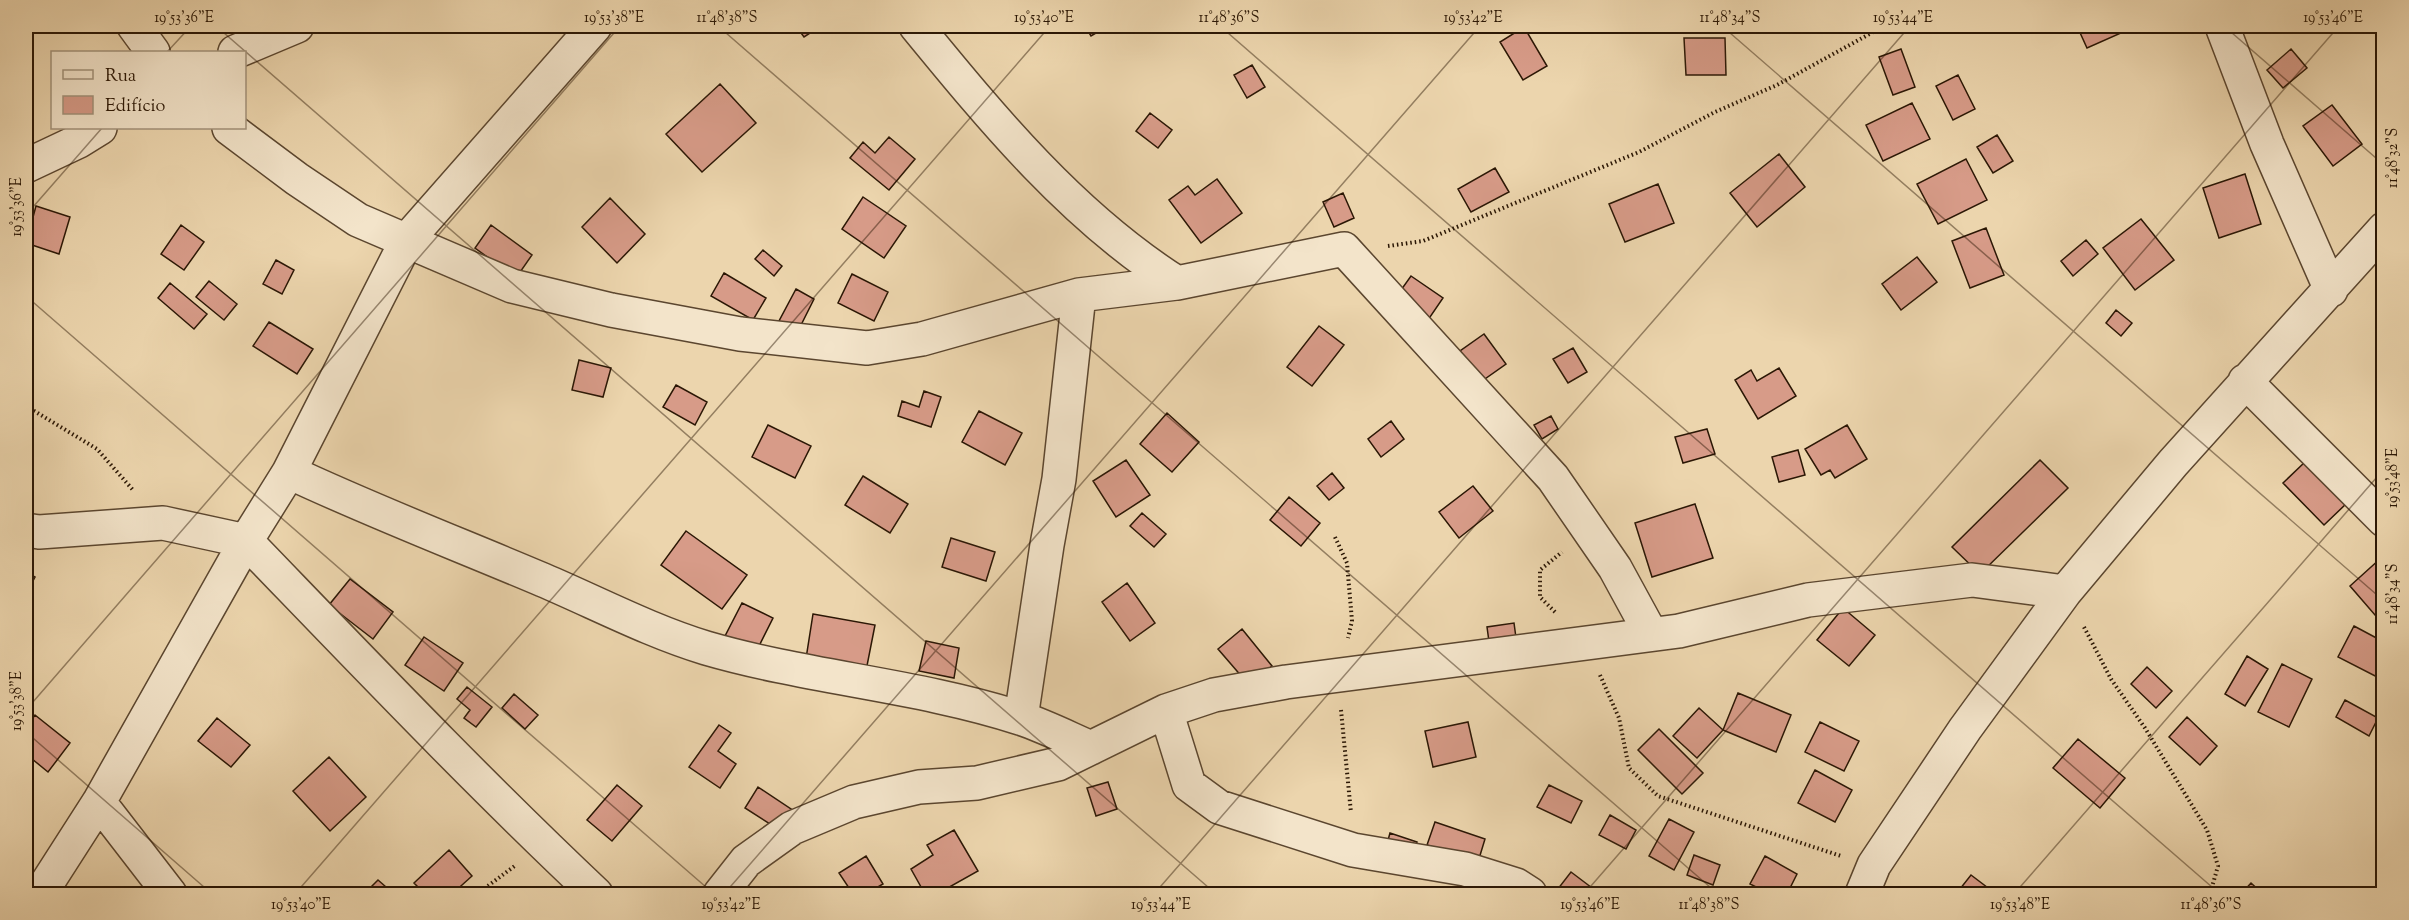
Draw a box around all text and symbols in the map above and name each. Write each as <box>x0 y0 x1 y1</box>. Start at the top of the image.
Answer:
text: 19°53'36"E <box>154 8 214 29</box>
text: 19°53'38"E <box>584 8 644 29</box>
text: 11°48'38"S <box>696 8 758 29</box>
text: 19°53'40"E <box>1014 8 1074 29</box>
text: 11°48'36"S <box>1199 8 1259 29</box>
text: 19°53'42"E <box>1443 8 1503 29</box>
text: 11°48'34"S <box>1700 8 1761 29</box>
text: 19°53'44"E <box>1873 8 1933 29</box>
text: 19°53'46"E <box>2303 8 2363 29</box>
legend <box>51 51 246 129</box>
text: Rua <box>105 64 136 90</box>
text: Edifício <box>105 94 166 120</box>
text: 11°48'32"S <box>2383 128 2404 188</box>
text: 19°53'36"E <box>7 177 28 237</box>
text: 19°53'48"E <box>2383 448 2404 508</box>
text: 11°48'34"S <box>2383 563 2404 624</box>
text: 19°53'38"E <box>7 671 28 731</box>
text: 19°53'40"E <box>271 895 331 916</box>
text: 19°53'42"E <box>701 895 761 916</box>
text: 19°53'44"E <box>1131 895 1191 916</box>
text: 19°53'46"E <box>1560 895 1620 916</box>
text: 11°48'38"S <box>1678 895 1740 916</box>
text: 19°53'48"E <box>1990 895 2050 916</box>
text: 11°48'36"S <box>2181 895 2241 916</box>

